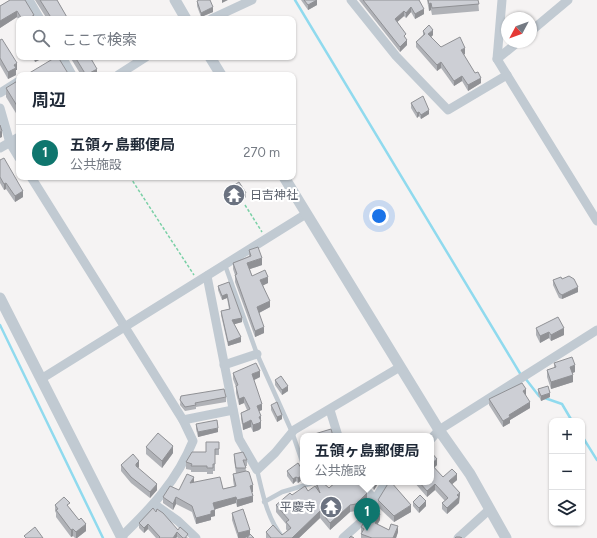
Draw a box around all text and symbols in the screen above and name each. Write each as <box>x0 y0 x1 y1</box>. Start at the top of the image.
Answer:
north arrow <box>501 12 537 48</box>
search box <box>16 16 296 60</box>
icon: search <box>30 27 52 49</box>
text: ここで検索 <box>62 31 137 49</box>
text: 周辺 <box>32 90 66 110</box>
text: 五領ヶ島郵便局 <box>70 136 175 154</box>
text: 1 <box>42 145 48 160</box>
text: 270 m <box>243 145 280 160</box>
text: 公共施設 <box>70 157 122 172</box>
temple icon: 日吉神社 <box>221 182 247 208</box>
place label: 日吉神社 <box>250 188 298 202</box>
your location <box>369 206 389 226</box>
map controls <box>549 418 585 526</box>
button: + <box>549 418 585 454</box>
popup <box>300 433 434 485</box>
text: 五領ヶ島郵便局 <box>314 442 420 460</box>
button: − <box>549 454 585 490</box>
text: 公共施設 <box>314 463 367 478</box>
button: layers <box>549 490 585 526</box>
temple icon: 平慶寺 <box>318 494 344 520</box>
pin: 1 <box>354 498 380 531</box>
place label: 平慶寺 <box>280 500 316 514</box>

